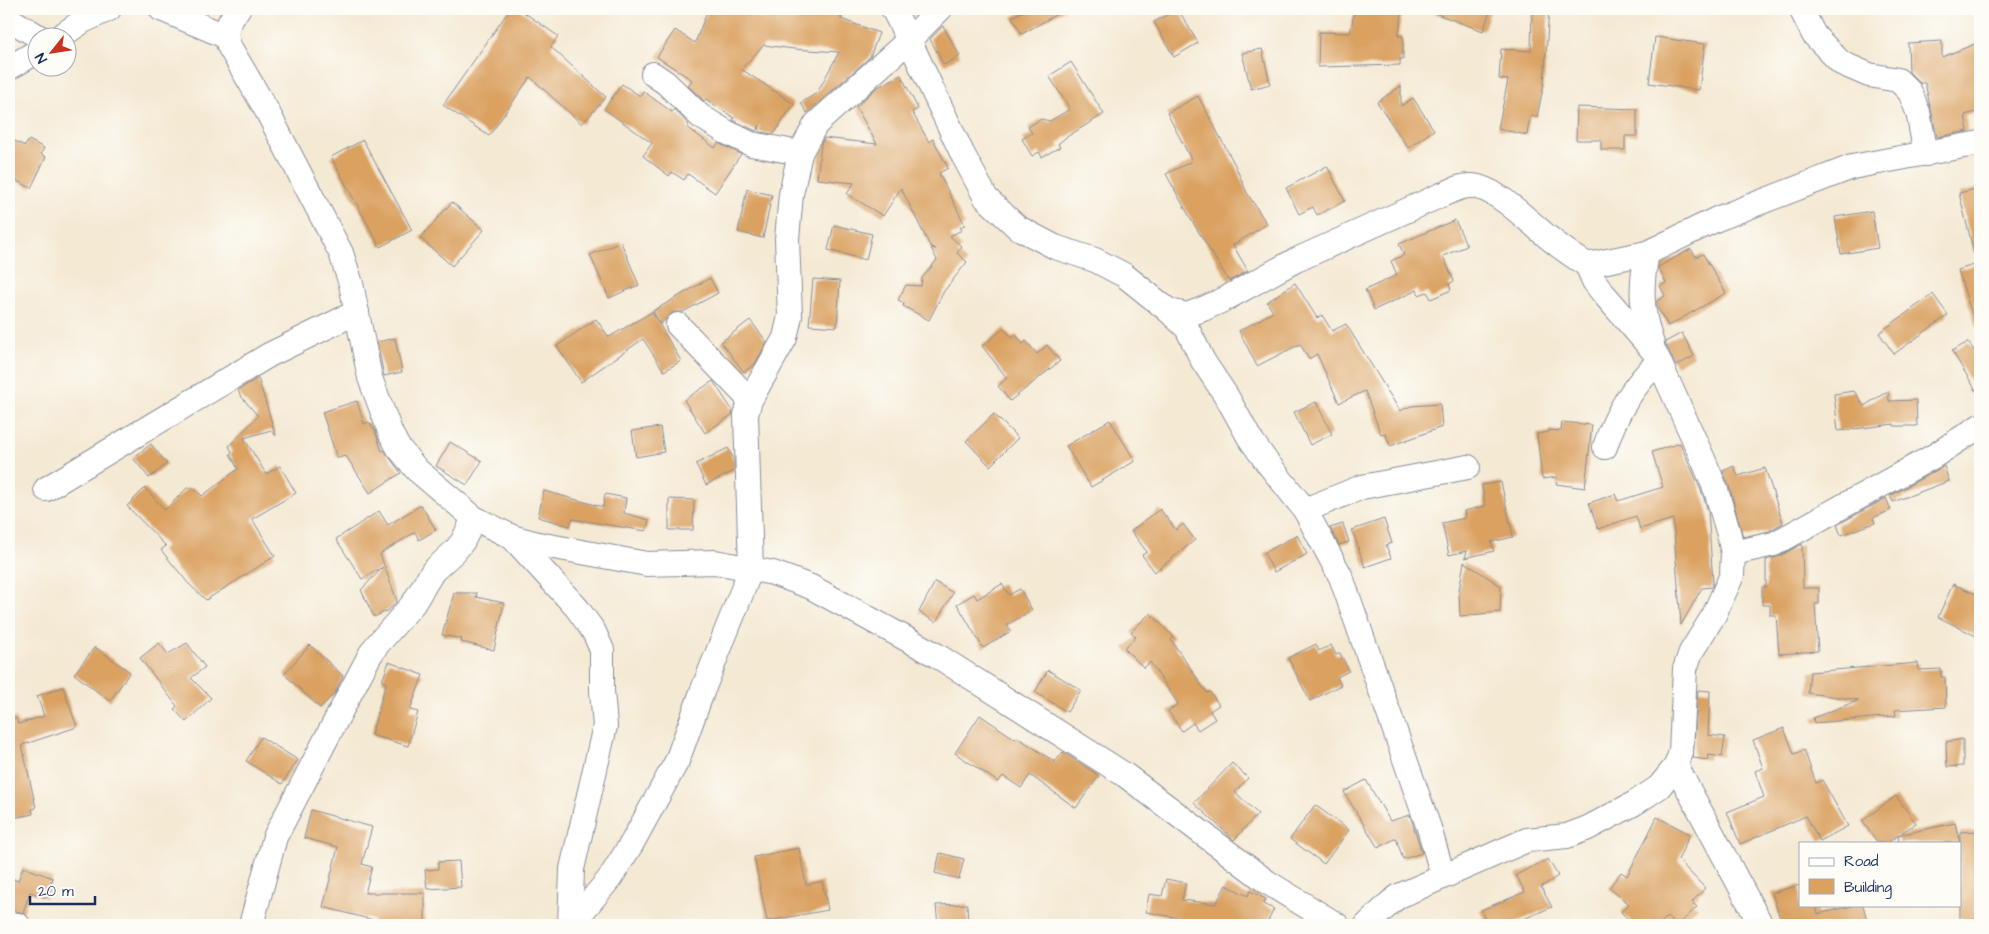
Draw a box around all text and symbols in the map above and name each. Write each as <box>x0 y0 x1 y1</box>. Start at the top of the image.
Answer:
north arrow <box>28 28 78 78</box>
text: N <box>31 49 52 67</box>
legend <box>1799 842 1962 906</box>
text: Road <box>1844 851 1879 872</box>
scale bar <box>30 874 95 906</box>
text: Building <box>1844 877 1892 899</box>
text: 20 m <box>38 881 74 902</box>

